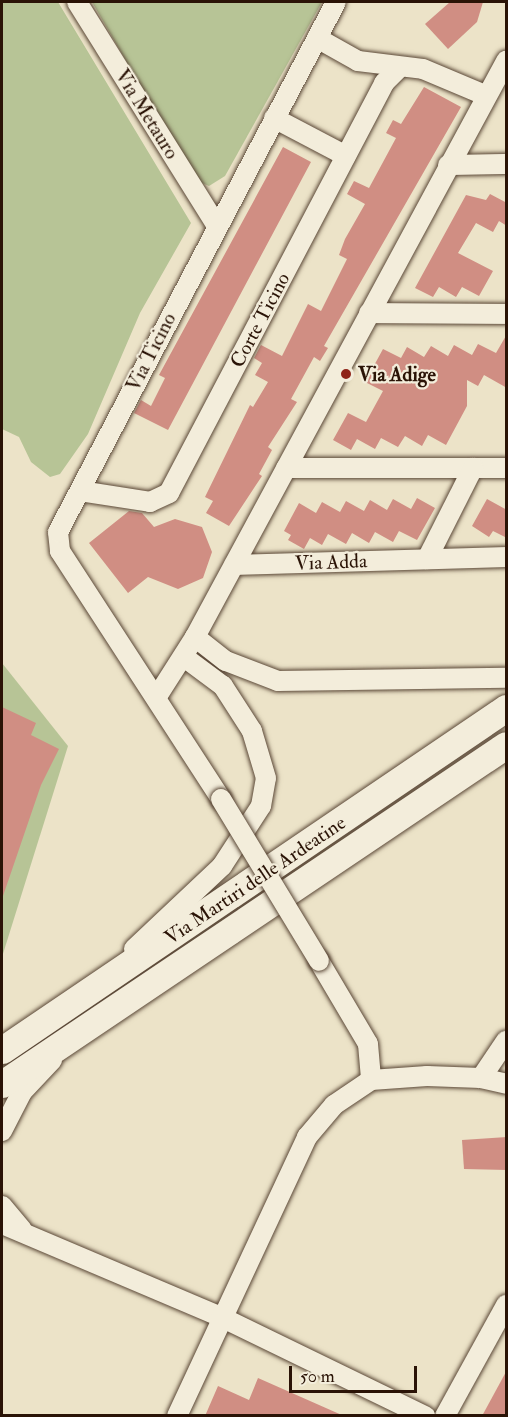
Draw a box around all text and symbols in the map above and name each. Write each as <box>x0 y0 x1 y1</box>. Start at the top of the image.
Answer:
street label: Via Metauro <box>110 65 184 163</box>
street label: Corte Ticino <box>225 269 295 371</box>
street label: Via Ticino <box>121 309 181 395</box>
place label: Via Adige <box>358 362 436 386</box>
marker: Via Adige <box>339 367 353 381</box>
street label: Via Adda <box>294 549 368 575</box>
street label: Via Martiri delle Ardeatine <box>160 810 350 950</box>
scale bar <box>292 1354 420 1392</box>
text: 50 m <box>300 1365 335 1388</box>

